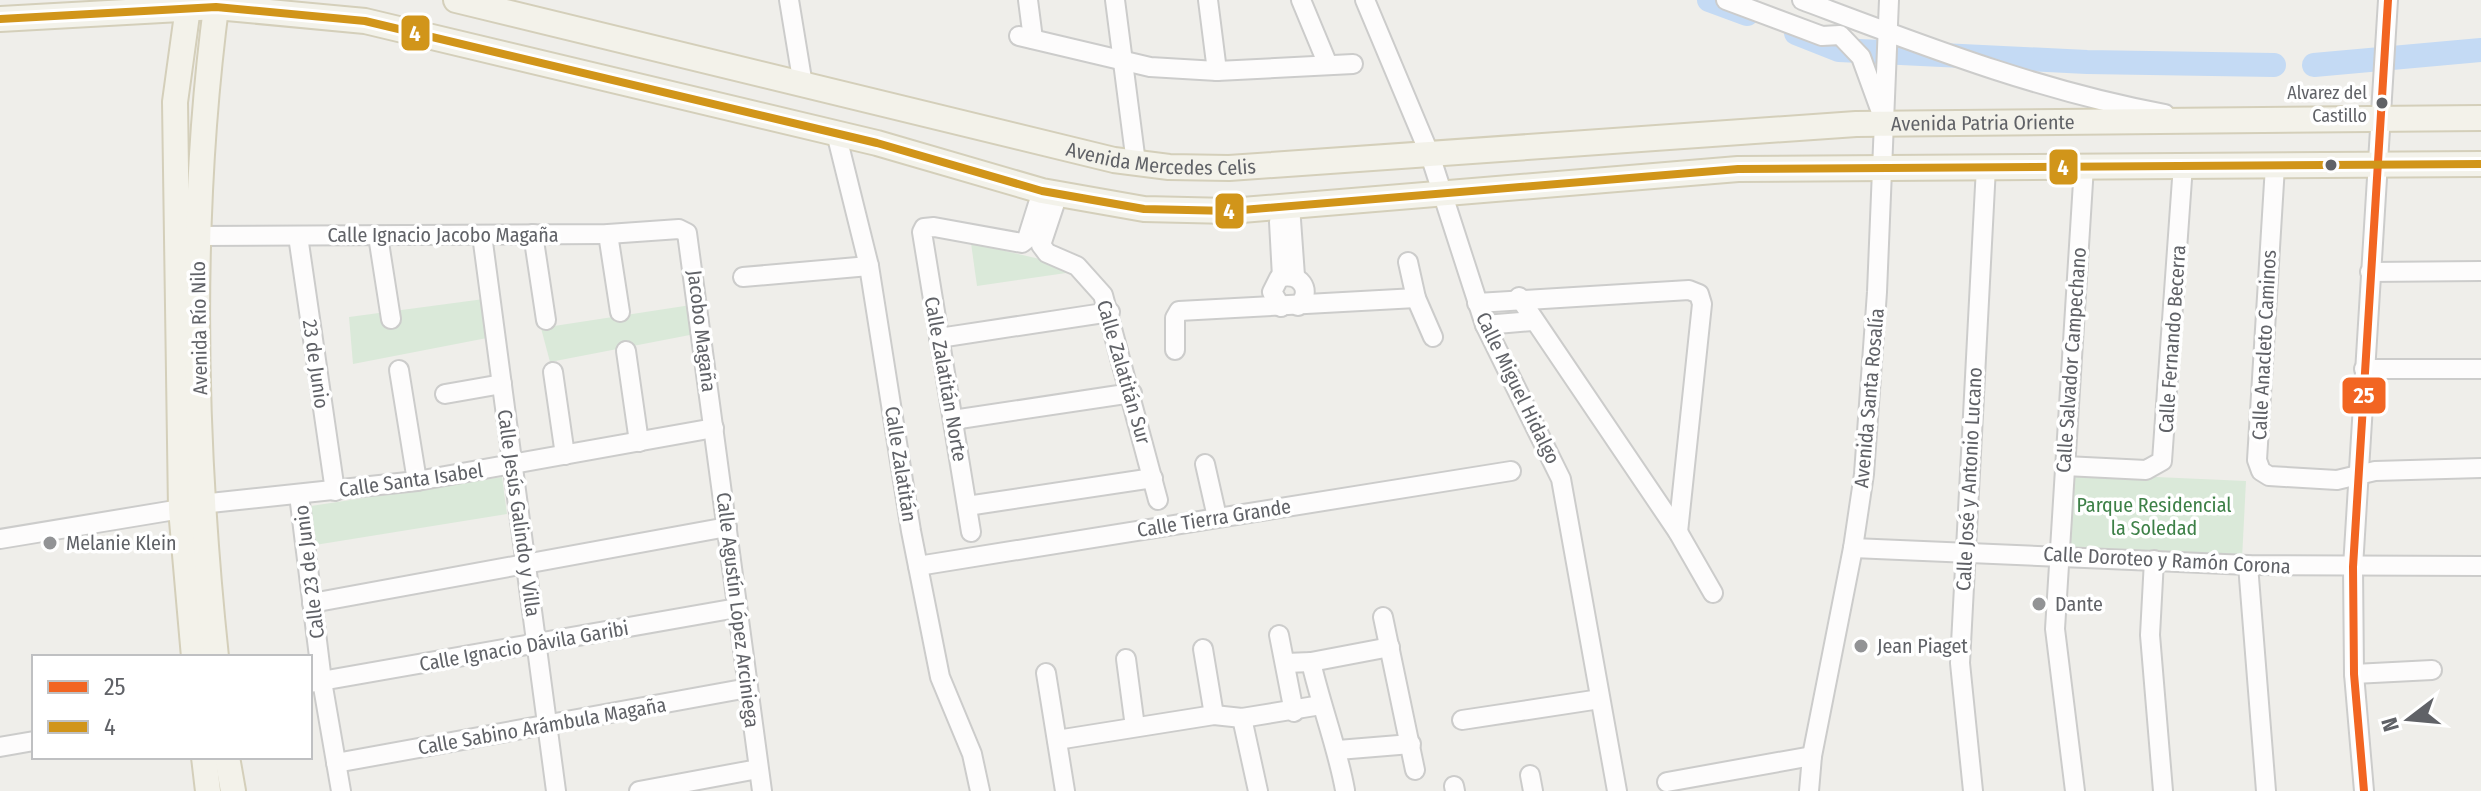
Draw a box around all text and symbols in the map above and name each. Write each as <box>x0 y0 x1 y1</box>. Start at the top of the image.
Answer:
line badge: 4 <box>400 14 431 52</box>
text: 4 <box>409 20 421 47</box>
place label: Alvarez del Castillo <box>2287 82 2367 127</box>
marker: Alvarez del Castillo <box>2374 95 2390 111</box>
street label: Avenida Patria Oriente <box>1891 110 2075 136</box>
street label: Avenida Mercedes Celis <box>1064 137 1257 180</box>
line badge: 4 <box>2048 148 2079 186</box>
text: 4 <box>2057 154 2069 181</box>
unlabelled marker <box>2323 157 2339 173</box>
line badge: 4 <box>1214 192 1245 230</box>
text: 4 <box>1223 198 1235 225</box>
street label: Calle Ignacio Jacobo Magaña <box>327 223 559 247</box>
street label: Calle Fernando Becerra <box>2153 244 2191 434</box>
street label: Calle Salvador Campechano <box>2051 246 2091 474</box>
street label: Calle Anacleto Caminos <box>2247 249 2281 441</box>
street label: Avenida Río Nilo <box>186 261 212 395</box>
street label: Jacobo Magaña <box>683 269 721 393</box>
street label: Calle Zalatitán Norte <box>920 295 972 463</box>
street label: Calle Zalatitán Sur <box>1092 297 1156 447</box>
street label: Avenida Santa Rosalía <box>1849 307 1889 489</box>
street label: Calle Miguel Hidalgo <box>1471 308 1565 468</box>
street label: 23 de Junio <box>298 318 334 410</box>
street label: Calle José y Antonio Lucano <box>1951 366 1987 592</box>
line badge: 25 <box>2341 376 2387 415</box>
text: 25 <box>2353 382 2375 409</box>
street label: Calle Zalatitán <box>880 405 922 523</box>
street label: Calle Jesús Galindo y Villa <box>493 408 545 618</box>
street label: Calle Santa Isabel <box>338 458 484 502</box>
street label: Calle Agustín López Arciniega <box>712 491 764 729</box>
park label: Parque Residencial la Soledad <box>2076 493 2232 540</box>
street label: Calle Tierra Grande <box>1135 494 1293 542</box>
street label: Calle 23 de Junio <box>289 504 329 640</box>
place label: Melanie Klein <box>66 531 176 555</box>
marker: Melanie Klein <box>41 534 59 552</box>
street label: Calle Doroteo y Ramón Corona <box>2043 542 2291 578</box>
place label: Dante <box>2055 592 2103 616</box>
marker: Dante <box>2030 595 2048 613</box>
street label: Calle Ignacio Dávila Garibi <box>418 616 630 676</box>
place label: Jean Piaget <box>1877 634 1968 658</box>
marker: Jean Piaget <box>1852 637 1870 655</box>
legend <box>32 655 312 759</box>
text: 25 <box>104 673 126 701</box>
north arrow <box>2369 679 2449 759</box>
street label: Calle Sabino Arámbula Magaña <box>416 692 668 760</box>
text: 4 <box>104 713 116 741</box>
text: N <box>2375 714 2405 734</box>

